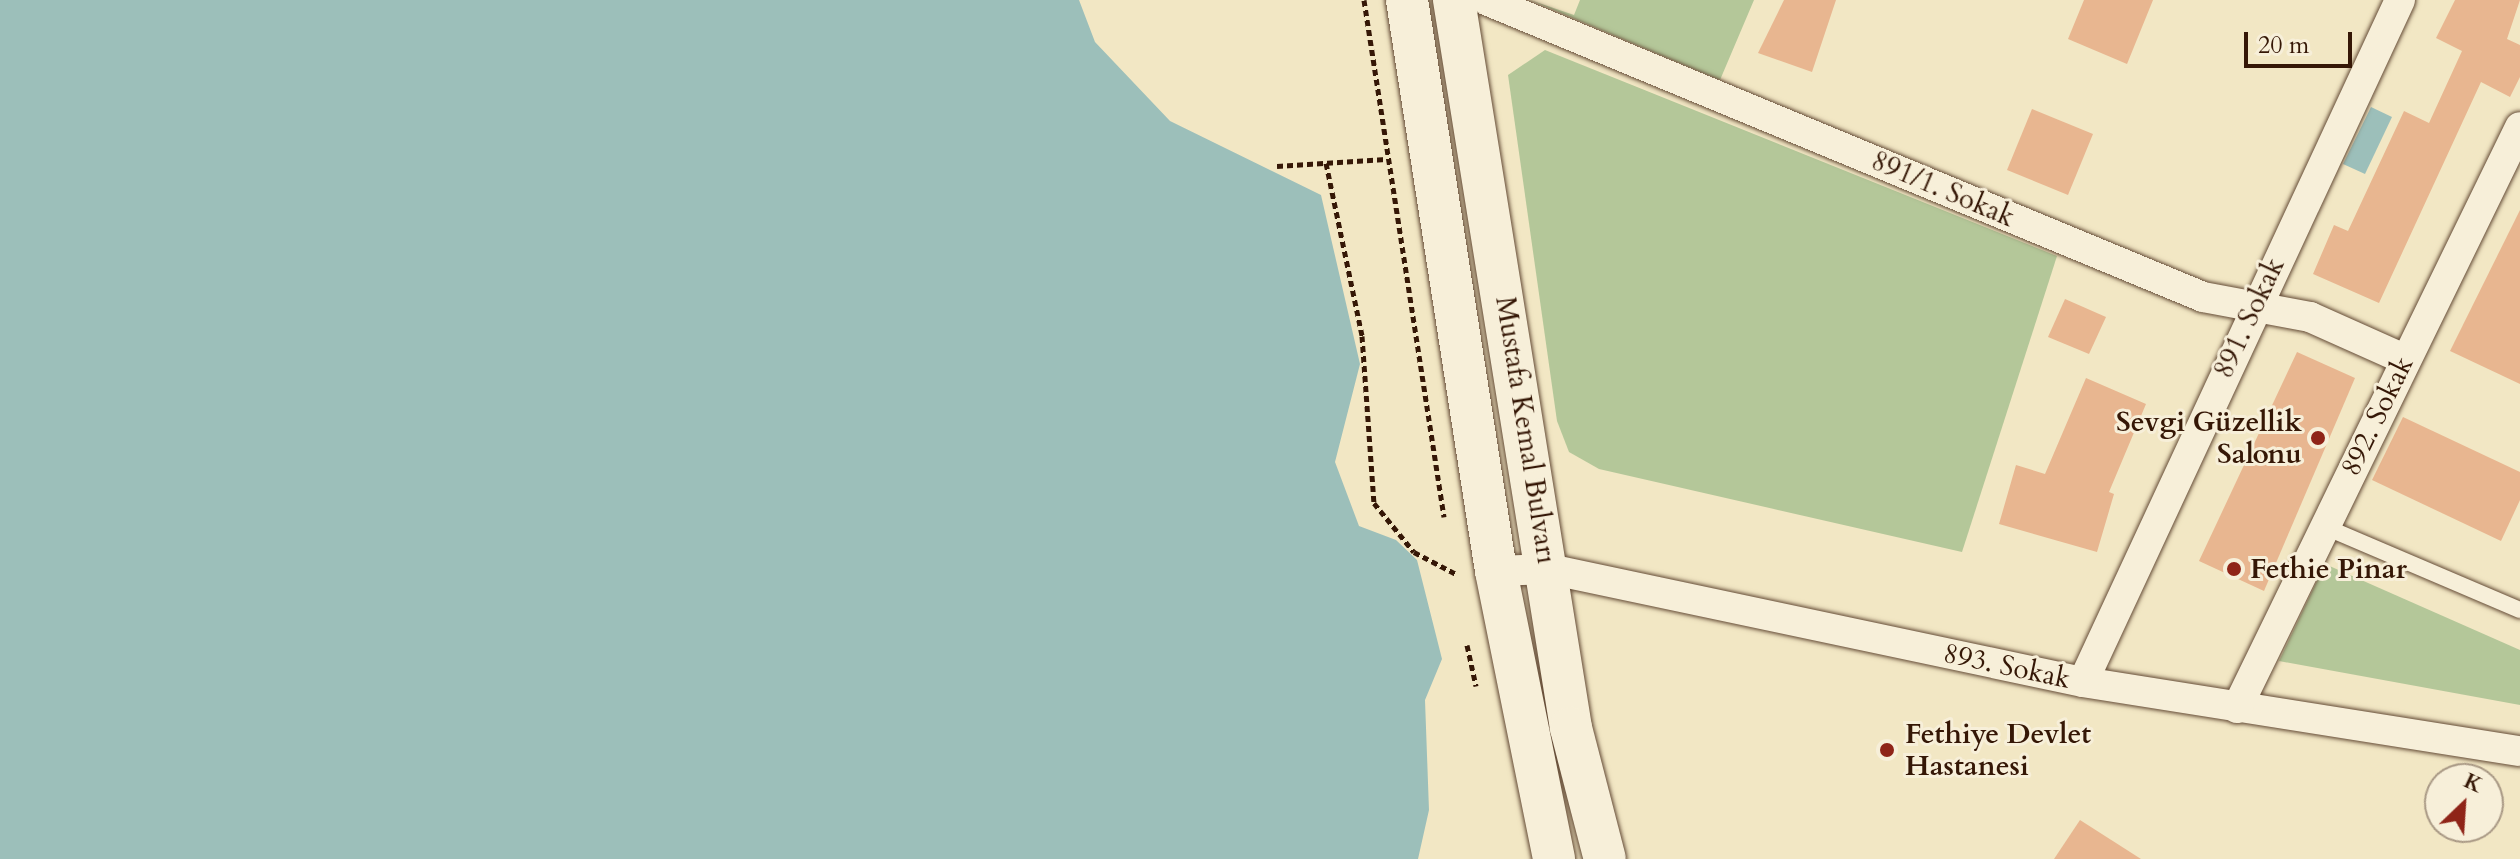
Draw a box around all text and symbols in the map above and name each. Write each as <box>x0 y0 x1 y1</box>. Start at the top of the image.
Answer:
scale bar <box>2248 16 2356 66</box>
text: 20 m <box>2258 29 2309 62</box>
street label: 891/1. Sokak <box>1866 144 2020 234</box>
street label: 891. Sokak <box>2207 252 2291 384</box>
street label: Mustafa Kemal Bulvarı <box>1488 294 1564 566</box>
street label: 892. Sokak <box>2334 351 2420 481</box>
place label: Sevgi Güzellik Salonu <box>2116 405 2302 471</box>
marker: Sevgi Güzellik Salonu <box>2309 429 2327 447</box>
place label: Fethie Pinar <box>2250 552 2407 586</box>
marker: Fethie Pinar <box>2225 560 2243 578</box>
street label: 893. Sokak <box>1940 636 2074 696</box>
place label: Fethiye Devlet Hastanesi <box>1905 717 2091 783</box>
marker: Fethiye Devlet Hastanesi <box>1876 739 1898 761</box>
north arrow <box>2424 763 2504 843</box>
text: K <box>2459 766 2488 800</box>

